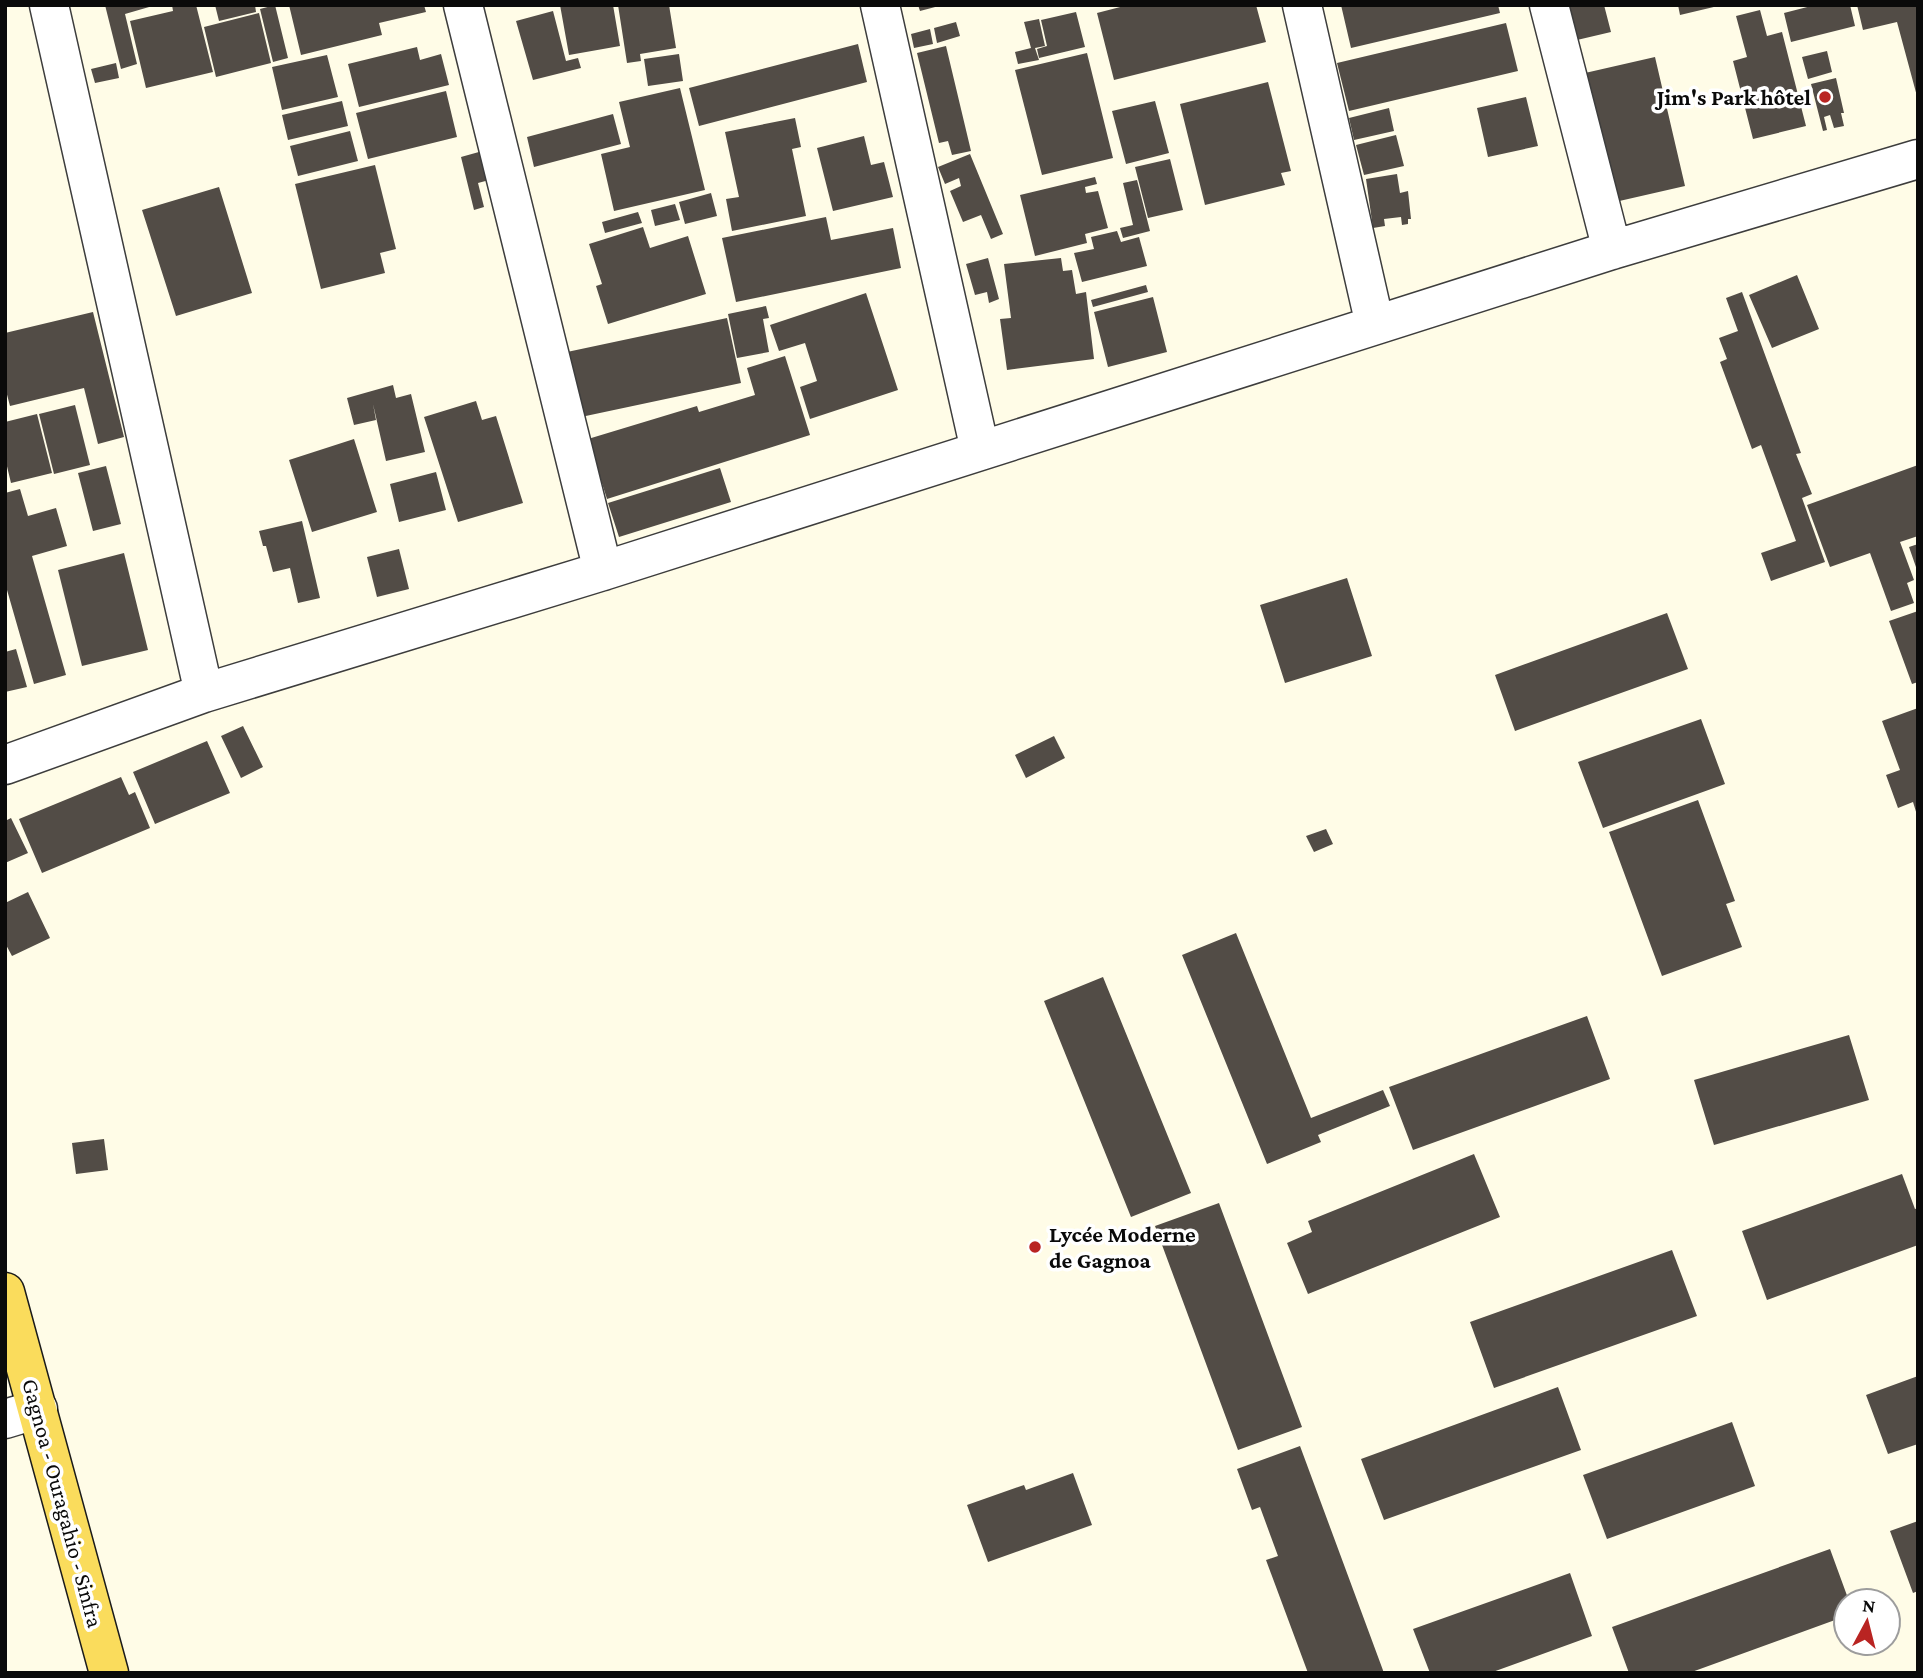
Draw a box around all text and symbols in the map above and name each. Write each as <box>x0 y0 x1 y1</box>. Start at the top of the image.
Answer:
place label: Jim's Park hôtel <box>1655 84 1811 110</box>
marker: Jim's Park hôtel <box>1817 89 1833 105</box>
place label: Lycée Moderne de Gagnoa <box>1049 1221 1196 1273</box>
marker: Lycée Moderne de Gagnoa <box>1027 1239 1043 1255</box>
street label: Gagnoa - Ouragahio - Sinfra <box>17 1376 109 1631</box>
north arrow <box>1832 1587 1902 1657</box>
text: N <box>1861 1594 1877 1617</box>

